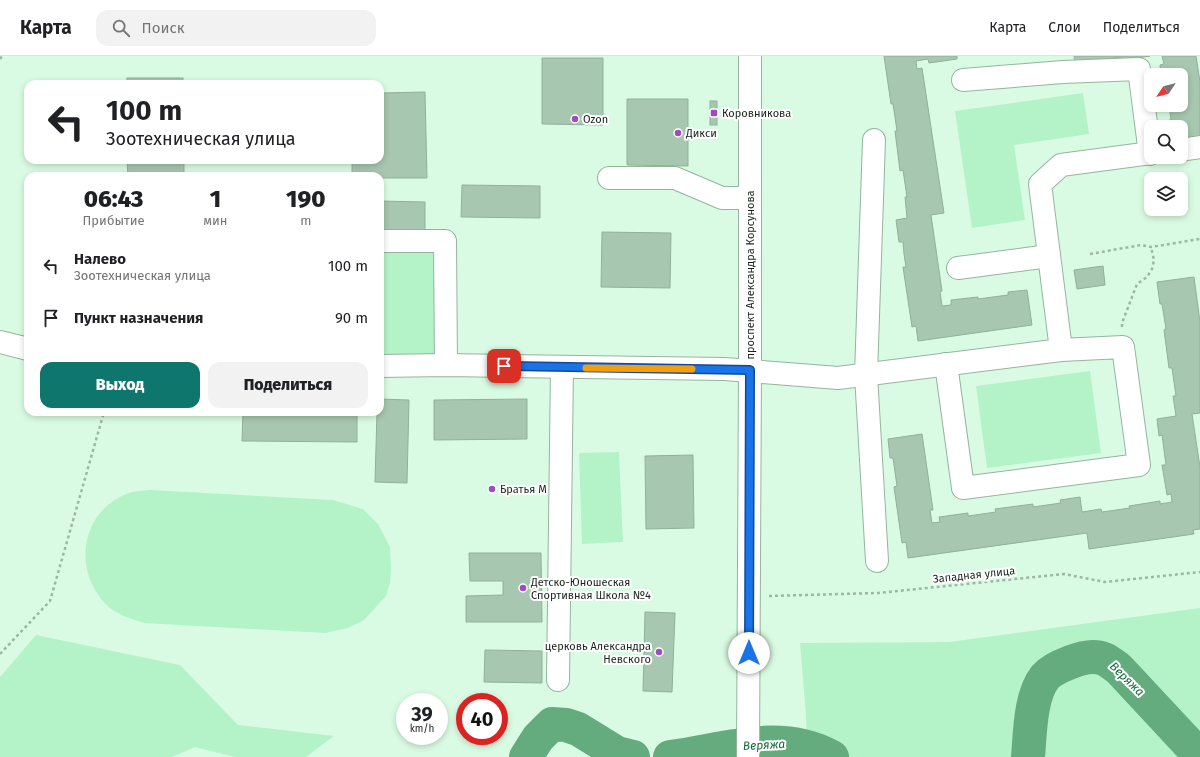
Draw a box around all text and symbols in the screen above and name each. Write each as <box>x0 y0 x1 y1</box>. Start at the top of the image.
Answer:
search box <box>96 10 376 46</box>
text: Карта <box>20 16 72 39</box>
icon: search <box>110 17 132 39</box>
text: Поиск <box>142 19 184 37</box>
text: Карта <box>989 19 1026 36</box>
text: Слои <box>1048 19 1081 36</box>
text: Поделиться <box>1103 19 1180 36</box>
north arrow <box>1144 68 1188 112</box>
map controls <box>1144 68 1188 216</box>
text: 100 m <box>106 94 182 127</box>
icon: left <box>40 96 92 148</box>
place label: Коровникова <box>722 107 791 120</box>
marker: Коровникова <box>709 108 719 118</box>
place label: Ozon <box>583 113 608 126</box>
marker: Ozon <box>570 114 580 124</box>
button: search <box>1144 120 1188 164</box>
place label: Дикси <box>685 127 717 140</box>
text: Зоотехническая улица <box>106 128 296 150</box>
marker: Дикси <box>673 128 683 138</box>
button: layers <box>1144 172 1188 216</box>
text: 06:43 <box>84 185 144 213</box>
text: 1 <box>210 185 221 213</box>
text: 190 <box>286 185 325 213</box>
street label: проспект Александра Корсунова <box>744 190 757 360</box>
text: Прибытие <box>83 213 145 228</box>
text: мин <box>203 213 228 228</box>
text: m <box>300 213 311 228</box>
text: Налево <box>74 250 126 268</box>
icon: left <box>40 255 62 277</box>
text: 100 m <box>328 257 368 275</box>
text: Зоотехническая улица <box>74 268 211 283</box>
icon: arrive <box>40 307 62 329</box>
text: Пункт назначения <box>74 309 203 327</box>
text: 90 m <box>335 309 368 327</box>
pin <box>487 349 521 383</box>
icon: arrive <box>493 355 515 377</box>
button: Выход <box>40 362 200 408</box>
button: Поделиться <box>208 362 368 408</box>
place label: Братья М <box>500 483 547 496</box>
marker: Братья М <box>487 484 497 494</box>
street label: Западная улица <box>932 564 1016 586</box>
place label: Детско-Юношеская Спортивная Школа №4 <box>530 576 651 602</box>
marker: Детско-Юношеская Спортивная Школа №4 <box>518 583 528 593</box>
position arrow <box>728 632 770 674</box>
place label: церковь Александра Невского <box>545 640 651 666</box>
marker: церковь Александра Невского <box>654 647 664 657</box>
water label: Веряжа <box>1107 659 1147 699</box>
speed limit sign: 40 <box>456 693 508 745</box>
text: 39 <box>411 702 433 726</box>
text: km/h <box>410 723 434 735</box>
water label: Веряжа <box>742 737 786 753</box>

